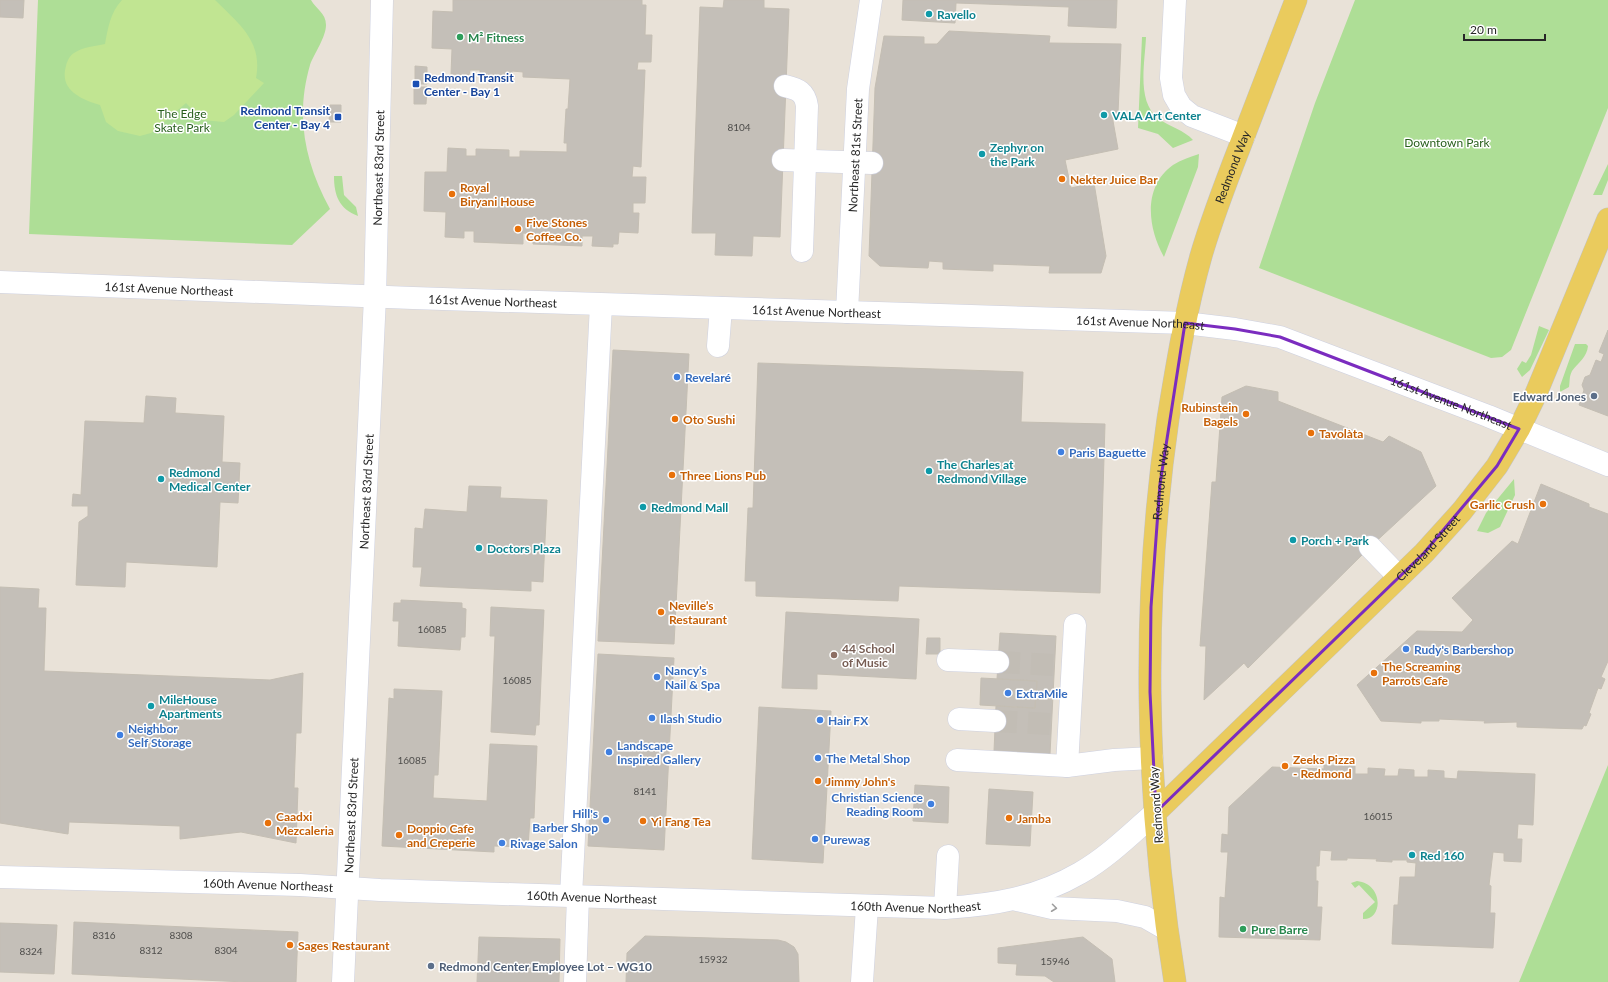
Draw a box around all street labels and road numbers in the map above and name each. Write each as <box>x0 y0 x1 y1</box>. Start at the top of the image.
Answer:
street label: Northeast 81st Street <box>844 97 865 213</box>
street label: Northeast 83rd Street <box>369 109 387 226</box>
street label: Redmond Way <box>1211 127 1253 205</box>
street label: 161st Avenue Northeast <box>104 279 234 299</box>
street label: 161st Avenue Northeast <box>428 291 558 310</box>
street label: 161st Avenue Northeast <box>752 301 882 321</box>
street label: 161st Avenue Northeast <box>1076 312 1206 333</box>
street label: 161st Avenue Northeast <box>1388 372 1515 433</box>
street label: Northeast 83rd Street <box>356 433 376 550</box>
street label: Redmond Way <box>1149 442 1172 521</box>
street label: Cleveland Street <box>1392 511 1463 584</box>
street label: Northeast 83rd Street <box>341 756 361 873</box>
street label: Redmond Way <box>1146 765 1166 844</box>
street label: 160th Avenue Northeast <box>202 875 334 895</box>
street label: 160th Avenue Northeast <box>526 887 658 906</box>
street label: 160th Avenue Northeast <box>850 897 982 916</box>

